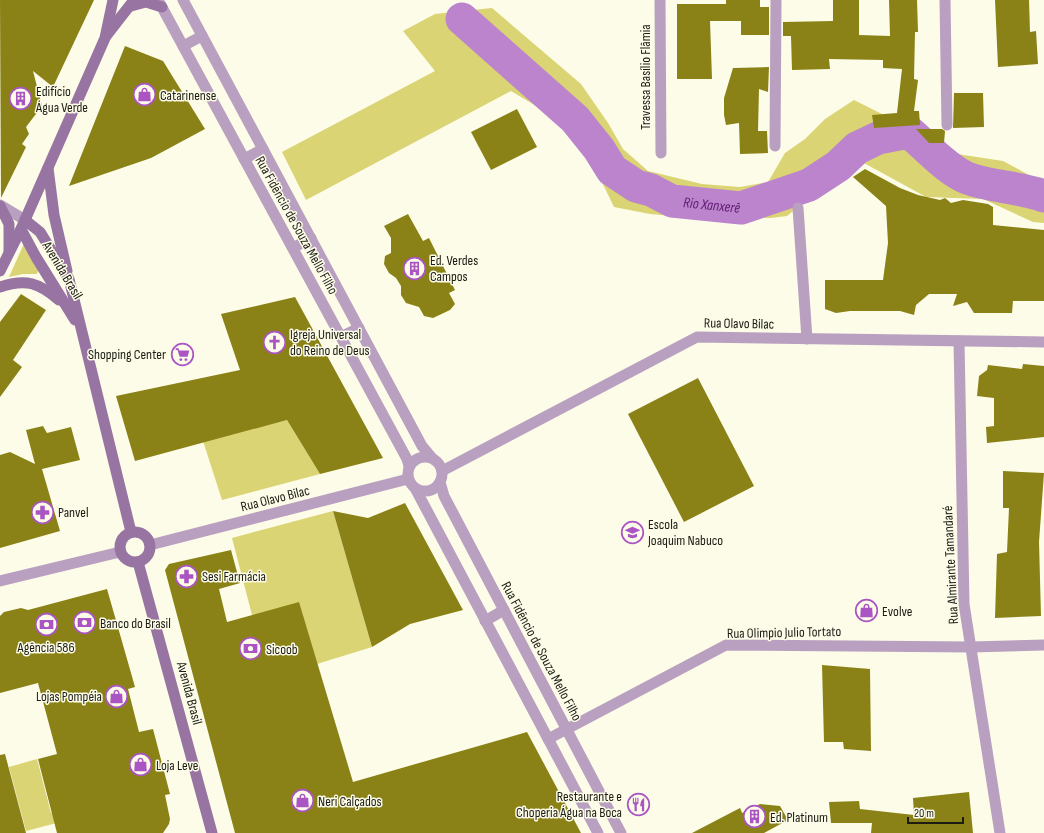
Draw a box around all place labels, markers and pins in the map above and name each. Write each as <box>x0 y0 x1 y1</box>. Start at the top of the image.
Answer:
shop icon: Catarinense <box>132 82 158 108</box>
place label: Edifício Água Verde <box>35 83 88 116</box>
building icon: Edifício Água Verde <box>8 86 34 112</box>
place label: Catarinense <box>160 87 216 104</box>
place label: Ed. Verdes Campos <box>430 252 478 285</box>
building icon: Ed. Verdes Campos <box>402 255 428 281</box>
place label: Igreja Universal do Reino de Deus <box>290 326 370 359</box>
church icon: Igreja Universal do Reino de Deus <box>262 329 288 355</box>
supermarket icon: Shopping Center <box>169 341 195 367</box>
place label: Shopping Center <box>88 346 166 363</box>
pharmacy icon: Panvel <box>29 499 55 525</box>
place label: Panvel <box>58 504 89 521</box>
place label: Escola Joaquim Nabuco <box>647 516 723 549</box>
school or university icon: Escola Joaquim Nabuco <box>620 519 646 545</box>
pharmacy icon: Sesi Farmácia <box>174 563 200 589</box>
place label: Sesi Farmácia <box>202 568 266 585</box>
shop icon: Evolve <box>854 598 880 624</box>
place label: Evolve <box>882 603 912 620</box>
bank icon: Banco do Brasil <box>72 610 98 636</box>
bank icon: Agência 586 <box>33 612 59 638</box>
place label: Banco do Brasil <box>100 615 171 632</box>
bank icon: Sicoob <box>237 636 263 662</box>
place label: Agência 586 <box>16 639 75 656</box>
place label: Sicoob <box>266 641 298 658</box>
shop icon: Lojas Pompéia <box>104 683 130 709</box>
place label: Lojas Pompéia <box>36 688 102 705</box>
shop icon: Loja Leve <box>127 752 153 778</box>
place label: Loja Leve <box>156 757 198 774</box>
shop icon: Neri Calçados <box>290 788 316 814</box>
place label: Restaurante e Choperia Água na Boca <box>516 788 622 821</box>
restaurant icon: Restaurante e Choperia Água na Boca <box>625 791 651 817</box>
place label: Neri Calçados <box>318 793 382 810</box>
building icon: Ed. Platinum <box>742 804 768 830</box>
place label: Ed. Platinum <box>770 809 828 826</box>

